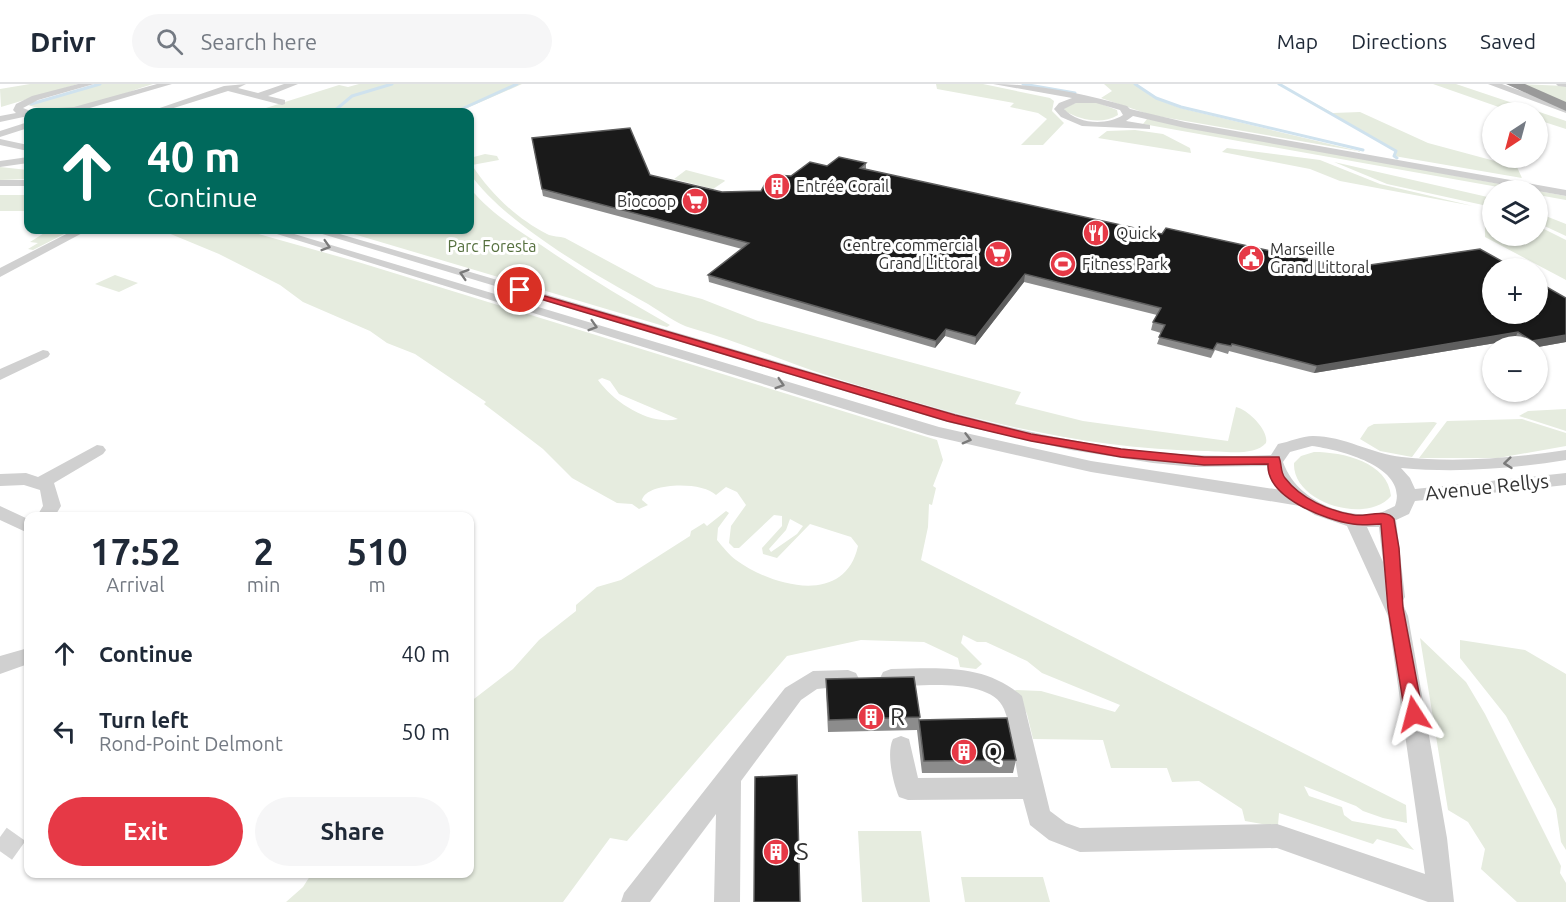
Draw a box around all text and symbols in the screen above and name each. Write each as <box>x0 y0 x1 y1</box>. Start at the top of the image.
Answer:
search box <box>132 14 552 68</box>
icon: search <box>153 25 186 58</box>
text: Drivr <box>30 26 96 57</box>
text: Search here <box>201 29 317 54</box>
text: Map <box>1277 29 1318 53</box>
text: Directions <box>1351 29 1447 53</box>
text: Saved <box>1480 29 1536 53</box>
north arrow <box>1482 102 1548 168</box>
map controls <box>1482 102 1548 402</box>
icon: ahead <box>48 132 126 210</box>
text: 40 m <box>147 133 241 180</box>
building icon: Entrée Corail <box>762 171 792 201</box>
place label: Entrée Corail <box>796 177 889 195</box>
button: layers <box>1482 180 1548 246</box>
text: Continue <box>147 182 258 212</box>
supermarket icon: Biocoop <box>680 186 710 216</box>
place label: Biocoop <box>617 192 676 210</box>
restaurant icon: Quick <box>1081 218 1111 248</box>
place label: Quick <box>1116 224 1157 242</box>
place label: Centre commercial Grand Littoral <box>842 236 978 272</box>
park label: Parc Foresta <box>448 237 536 255</box>
one-way arrow <box>320 239 331 251</box>
supermarket icon: Centre commercial Grand Littoral <box>983 239 1013 269</box>
place label: Marseille Grand Littoral <box>1270 240 1369 276</box>
public building icon: Marseille Grand Littoral <box>1236 243 1266 273</box>
sports icon: Fitness Park <box>1048 249 1078 279</box>
place label: Fitness Park <box>1082 255 1168 273</box>
button: + <box>1482 258 1548 324</box>
pin <box>494 264 545 315</box>
one-way arrow <box>459 269 470 281</box>
icon: arrive <box>503 273 536 306</box>
one-way arrow <box>587 319 598 331</box>
button: − <box>1482 336 1548 402</box>
one-way arrow <box>774 377 785 389</box>
one-way arrow <box>961 432 971 445</box>
one-way arrow <box>1504 456 1513 469</box>
street label: Avenue Rellys <box>1424 469 1550 504</box>
text: 17:52 <box>90 531 180 572</box>
text: 2 <box>253 531 274 572</box>
text: 510 <box>347 531 408 572</box>
text: Arrival <box>106 573 165 596</box>
text: min <box>247 573 280 596</box>
text: m <box>369 573 386 596</box>
icon: ahead <box>48 637 81 670</box>
text: Continue <box>99 641 193 666</box>
text: 40 m <box>401 641 450 666</box>
position arrow <box>1382 682 1446 746</box>
building icon: R <box>856 702 886 732</box>
place label: R <box>890 703 905 730</box>
text: Turn left <box>99 707 189 732</box>
icon: left <box>48 715 81 748</box>
text: 50 m <box>401 719 450 744</box>
text: Rond-Point Delmont <box>99 732 283 755</box>
building icon: Q <box>949 737 979 767</box>
place label: Q <box>984 738 1003 765</box>
button: Exit <box>48 797 243 866</box>
button: Share <box>255 797 450 866</box>
building icon: S <box>761 837 791 867</box>
place label: S <box>796 838 809 865</box>

